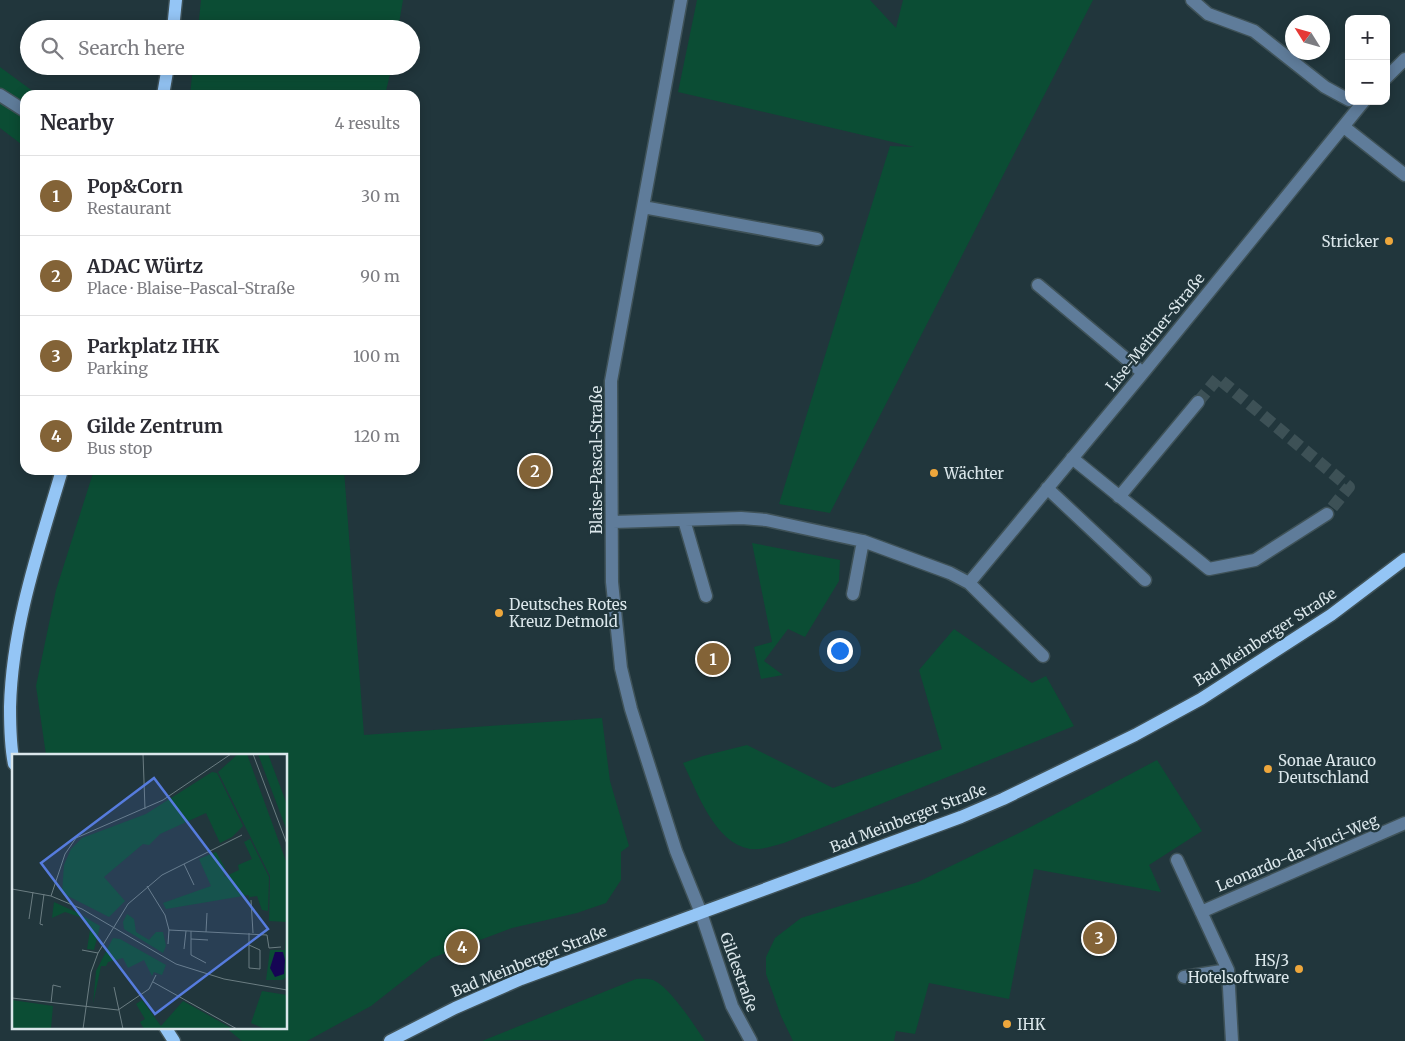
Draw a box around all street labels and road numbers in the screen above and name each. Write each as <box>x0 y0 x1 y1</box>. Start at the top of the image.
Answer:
street label: Lise-Meitner-Straße <box>1101 269 1209 395</box>
street label: Blaise-Pascal-Straße <box>587 386 606 534</box>
street label: Bad Meinberger Straße <box>1190 584 1340 690</box>
street label: Bad Meinberger Straße <box>827 779 989 857</box>
street label: Leonardo-da-Vinci-Weg <box>1213 810 1381 896</box>
street label: Bad Meinberger Straße <box>448 921 610 1001</box>
street label: Gildestraße <box>716 930 762 1014</box>

